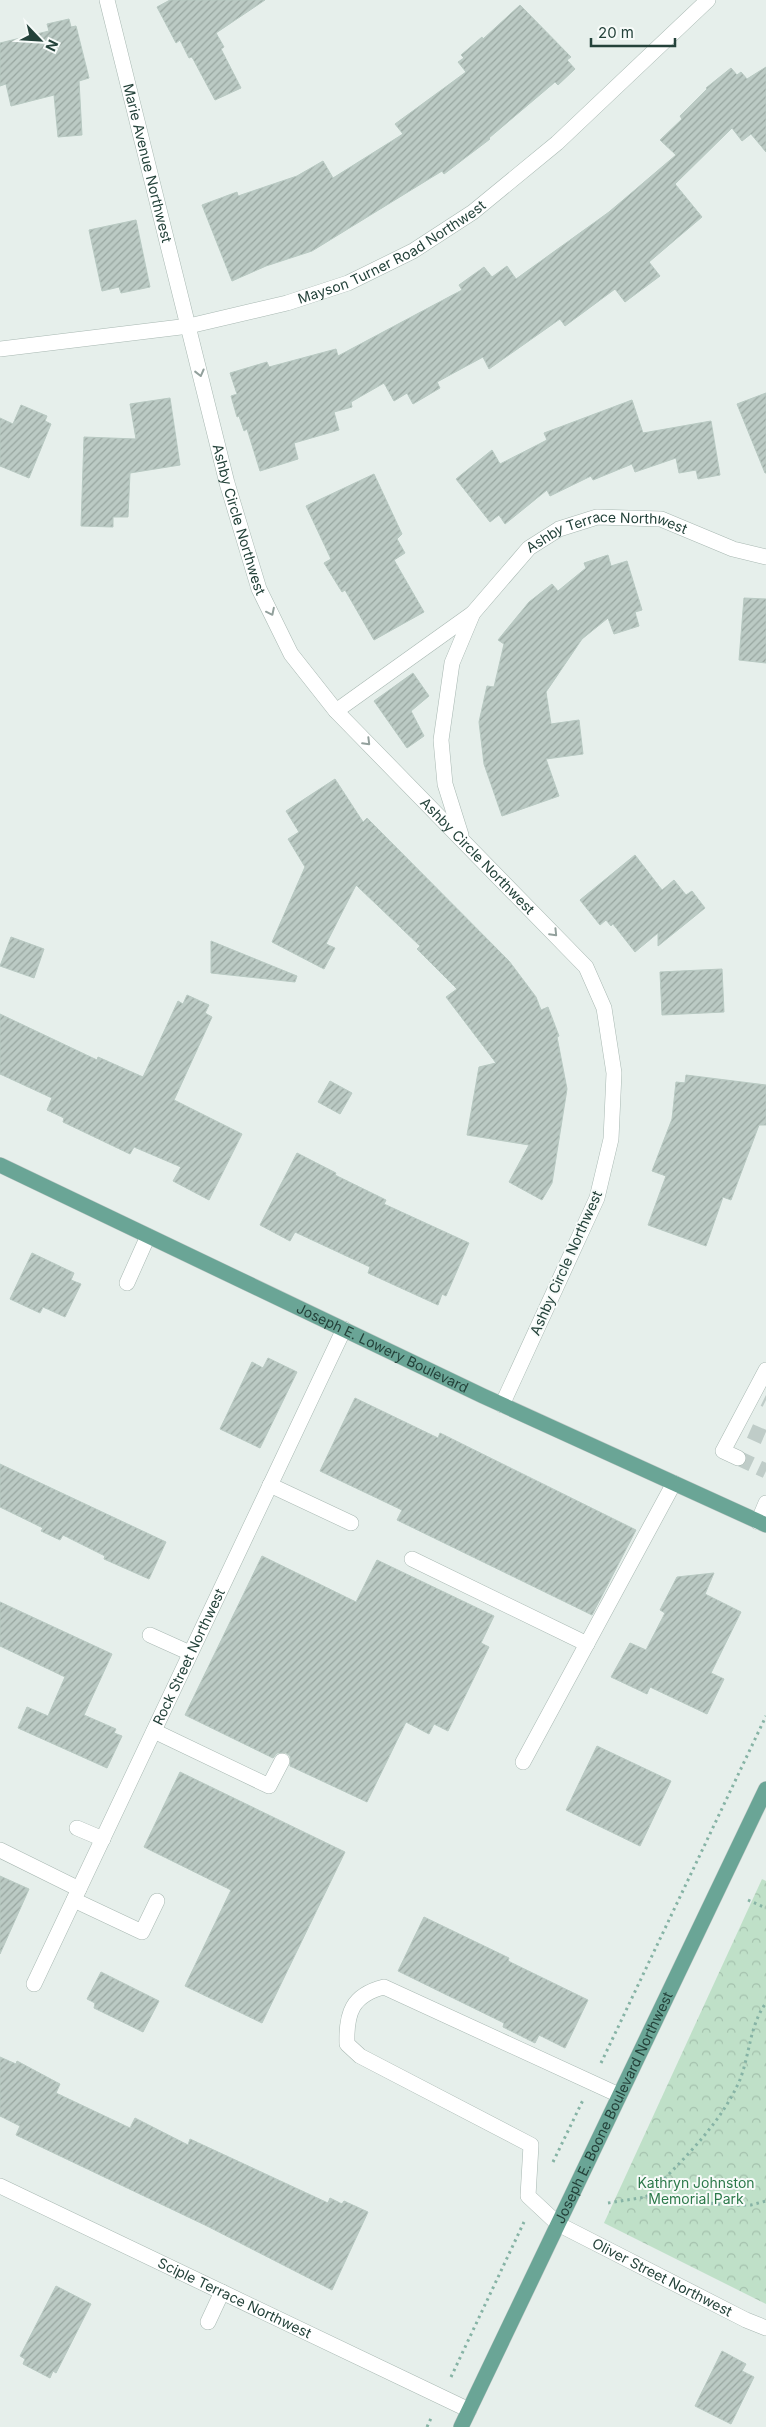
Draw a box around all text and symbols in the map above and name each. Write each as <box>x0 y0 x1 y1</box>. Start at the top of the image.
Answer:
north arrow <box>15 15 65 65</box>
scale bar <box>591 15 675 47</box>
text: 20 m <box>598 23 634 42</box>
text: N <box>42 37 62 54</box>
street label: Marie Avenue Northwest <box>120 82 176 245</box>
street label: Mayson Turner Road Northwest <box>295 196 489 307</box>
one-way arrow <box>194 369 205 378</box>
street label: Ashby Circle Northwest <box>210 442 270 598</box>
street label: Ashby Terrace Northwest <box>523 508 690 556</box>
one-way arrow <box>265 607 275 616</box>
one-way arrow <box>361 736 370 745</box>
street label: Ashby Circle Northwest <box>417 794 539 918</box>
one-way arrow <box>548 928 557 937</box>
street label: Ashby Circle Northwest <box>526 1188 605 1338</box>
street label: Joseph E. Lowery Boulevard <box>294 1299 471 1396</box>
street label: Rock Street Northwest <box>149 1585 228 1728</box>
street label: Joseph E. Boone Boulevard Northwest <box>551 1988 676 2226</box>
park label: Kathryn Johnston Memorial Park <box>637 2174 755 2207</box>
street label: Oliver Street Northwest <box>590 2234 736 2320</box>
street label: Sciple Terrace Northwest <box>155 2254 315 2342</box>

